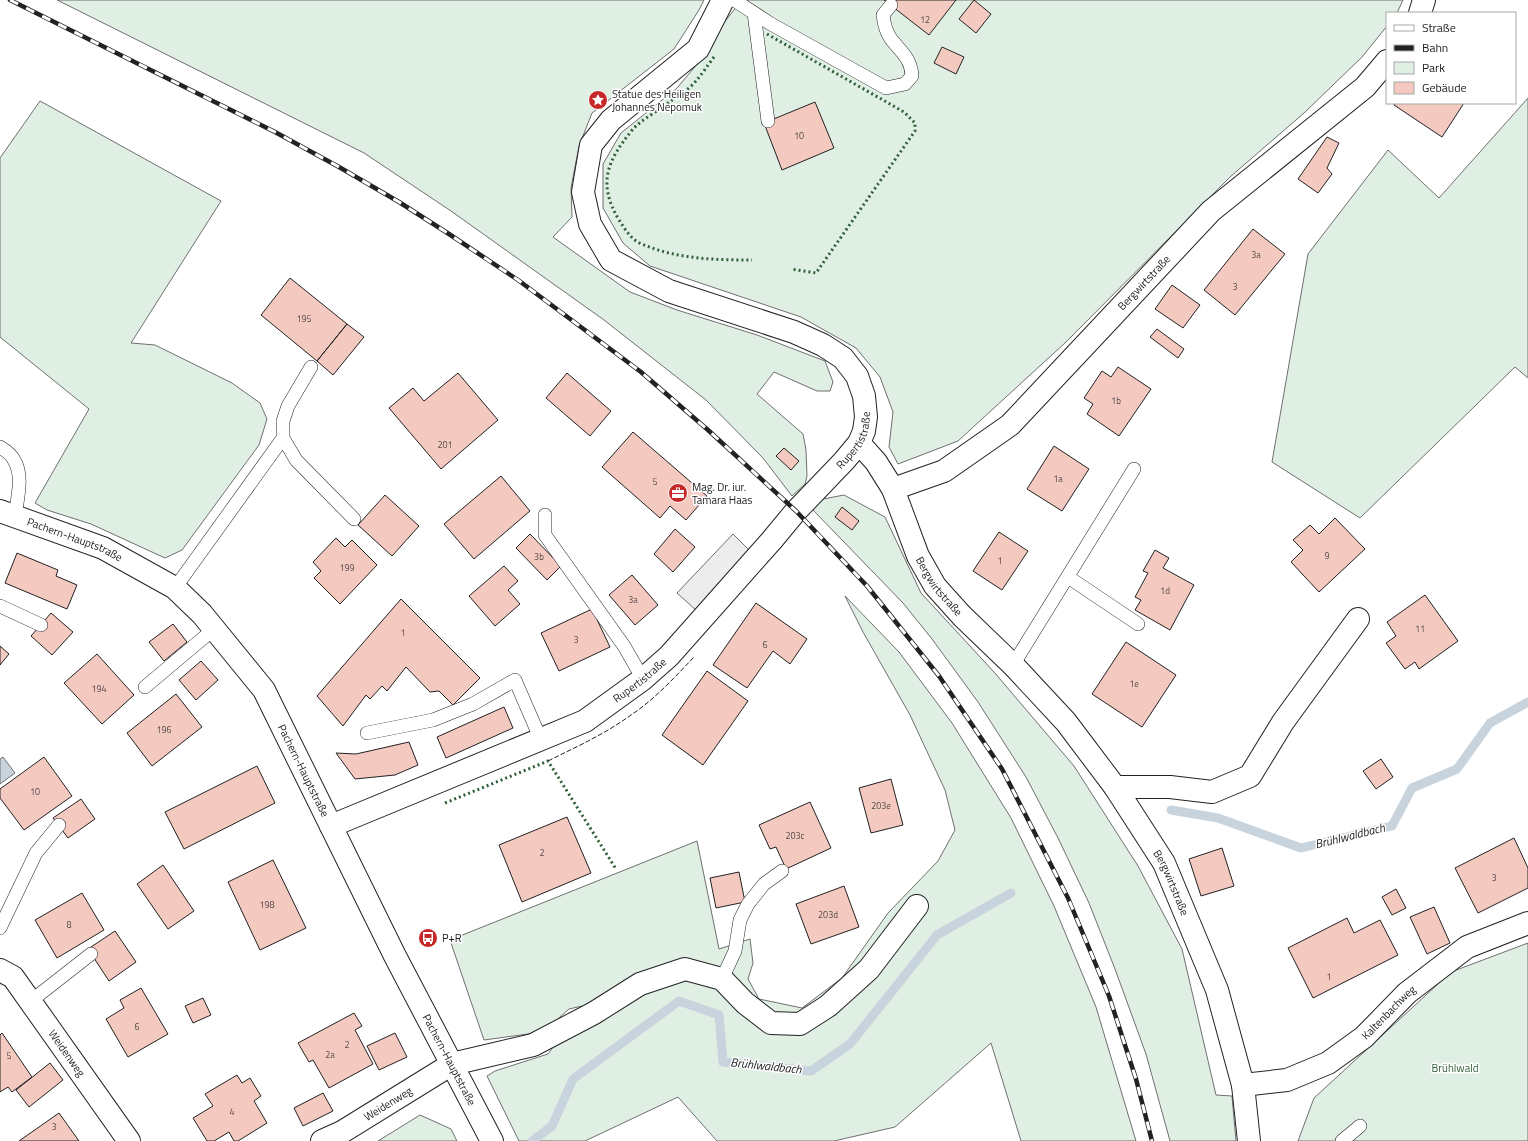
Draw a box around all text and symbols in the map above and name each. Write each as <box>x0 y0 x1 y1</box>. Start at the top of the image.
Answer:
legend <box>1386 12 1516 104</box>
house number: 12 <box>920 13 930 26</box>
text: Straße <box>1422 18 1456 37</box>
text: Bahn <box>1422 38 1448 57</box>
text: Park <box>1422 58 1445 77</box>
text: Gebäude <box>1422 78 1467 97</box>
place label: Statue des Heiligen Johannes Nepomuk <box>612 86 703 115</box>
place icon: Statue des Heiligen Johannes Nepomuk <box>587 89 609 111</box>
house number: 10 <box>794 129 804 142</box>
house number: 3a <box>1251 248 1261 261</box>
street label: Bergwirtstraße <box>1114 251 1174 314</box>
house number: 3 <box>1232 280 1238 293</box>
house number: 195 <box>296 312 312 325</box>
house number: 1b <box>1111 394 1121 407</box>
street label: Rupertistraße <box>832 411 874 473</box>
house number: 201 <box>437 438 453 451</box>
house number: 1a <box>1053 472 1063 485</box>
house number: 5 <box>652 475 658 488</box>
place label: Mag. Dr. iur. Tamara Haas <box>692 479 752 508</box>
office icon: Mag. Dr. iur. Tamara Haas <box>667 482 689 504</box>
street label: Pachern-Hauptstraße <box>25 513 126 566</box>
house number: 9 <box>1324 549 1330 562</box>
house number: 3b <box>534 550 544 563</box>
street label: Bergwirtstraße <box>912 554 967 620</box>
house number: 1 <box>997 554 1003 567</box>
house number: 199 <box>339 561 355 574</box>
house number: 1d <box>1160 584 1170 597</box>
house number: 3a <box>628 593 638 606</box>
house number: 11 <box>1415 622 1425 635</box>
house number: 1 <box>400 626 406 639</box>
house number: 3 <box>573 633 579 646</box>
house number: 6 <box>762 638 768 651</box>
street label: Rupertistraße <box>609 654 670 706</box>
house number: 1e <box>1129 677 1139 690</box>
house number: 194 <box>91 682 107 695</box>
street label: Pachern-Hauptstraße <box>274 721 333 820</box>
house number: 196 <box>156 723 172 736</box>
house number: 10 <box>30 785 40 798</box>
house number: 203e <box>871 799 891 812</box>
water label: Brühlwaldbach <box>1313 817 1388 853</box>
house number: 203c <box>785 829 805 842</box>
house number: 2 <box>539 846 545 859</box>
street label: Bergwirtstraße <box>1149 847 1193 918</box>
house number: 3 <box>1491 871 1497 884</box>
house number: 198 <box>259 898 275 911</box>
house number: 203d <box>818 908 838 921</box>
house number: 8 <box>66 918 72 931</box>
bus stop icon: P+R <box>417 927 439 949</box>
place label: P+R <box>442 930 462 946</box>
house number: 1 <box>1326 970 1332 983</box>
street label: Kaltenbachweg <box>1358 981 1419 1043</box>
street label: Pachern-Hauptstraße <box>419 1011 480 1109</box>
house number: 6 <box>134 1020 140 1033</box>
street label: Weidenweg <box>45 1026 89 1080</box>
house number: 2 <box>344 1038 350 1051</box>
house number: 2a <box>325 1048 335 1061</box>
house number: 5 <box>6 1049 12 1062</box>
water label: Brühlwaldbach <box>730 1052 804 1079</box>
park label: Brühlwald <box>1431 1060 1479 1076</box>
street label: Weidenweg <box>361 1082 416 1125</box>
house number: 4 <box>229 1105 235 1118</box>
house number: 3 <box>51 1120 57 1133</box>

